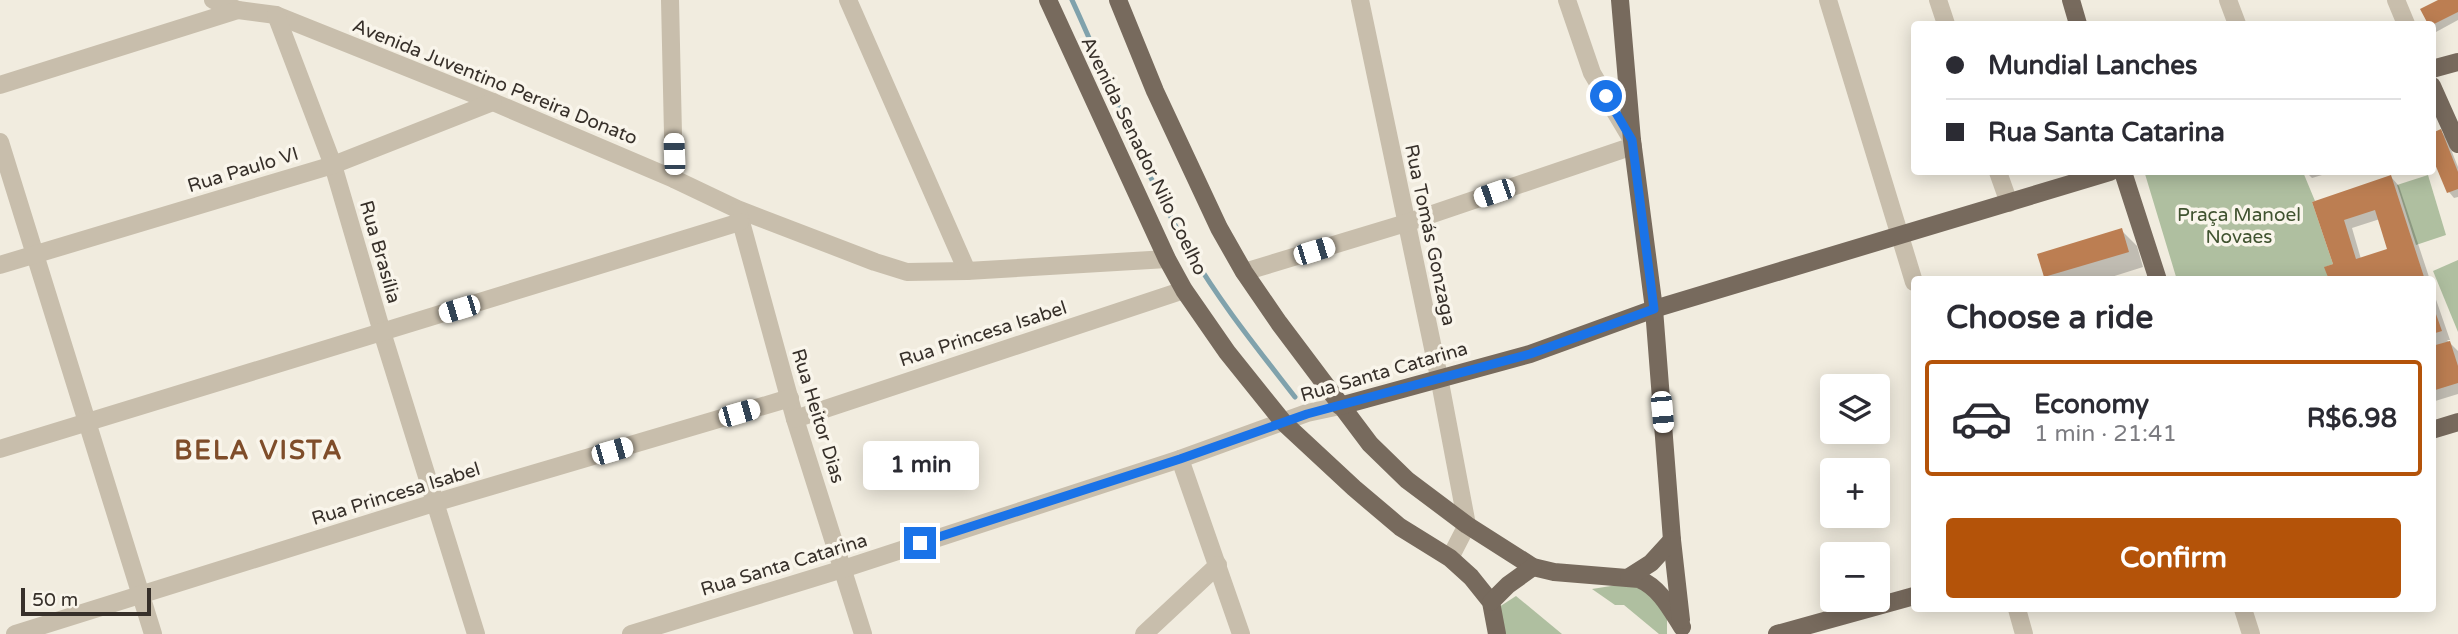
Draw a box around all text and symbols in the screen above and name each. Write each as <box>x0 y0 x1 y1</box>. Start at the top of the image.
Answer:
street label: Avenida Juventino Pereira Donato <box>349 15 641 149</box>
street label: Avenida Senador Nilo Coelho <box>1077 33 1211 279</box>
text: Mundial Lanches <box>1988 50 2197 81</box>
route start <box>1590 80 1622 112</box>
text: Rua Santa Catarina <box>1988 117 2225 148</box>
car <box>663 133 686 175</box>
street label: Rua Tomás Gonzaga <box>1400 142 1460 328</box>
street label: Rua Paulo VI <box>185 143 301 197</box>
car <box>1471 176 1518 210</box>
street label: Rua Brasília <box>355 198 405 306</box>
park label: Praça Manoel Novaes <box>2177 204 2301 248</box>
car <box>1291 235 1338 267</box>
car <box>436 293 483 325</box>
street label: Rua Princesa Isabel <box>896 297 1070 371</box>
text: Choose a ride <box>1946 299 2153 337</box>
street label: Rua Santa Catarina <box>1298 338 1470 406</box>
street label: Rua Heitor Dias <box>787 346 849 486</box>
map controls <box>1820 374 1890 612</box>
button: layers <box>1820 374 1890 444</box>
icon: car <box>1950 387 2013 450</box>
text: Economy <box>2034 389 2149 420</box>
car <box>1650 390 1675 434</box>
car <box>716 397 763 429</box>
text: R$6.98 <box>2307 403 2397 434</box>
text: 1 min · 21:41 <box>2034 420 2177 448</box>
district label: BELA VISTA <box>174 435 344 466</box>
car <box>589 435 636 467</box>
callout: 1 min <box>862 442 978 490</box>
text: 1 min <box>890 451 952 479</box>
street label: Rua Princesa Isabel <box>309 458 483 530</box>
button: + <box>1820 458 1890 528</box>
button: Confirm <box>1946 518 2401 598</box>
route end <box>904 527 936 559</box>
street label: Rua Santa Catarina <box>698 529 870 601</box>
button: − <box>1820 542 1890 612</box>
scale bar <box>21 585 150 617</box>
text: 50 m <box>32 589 78 611</box>

